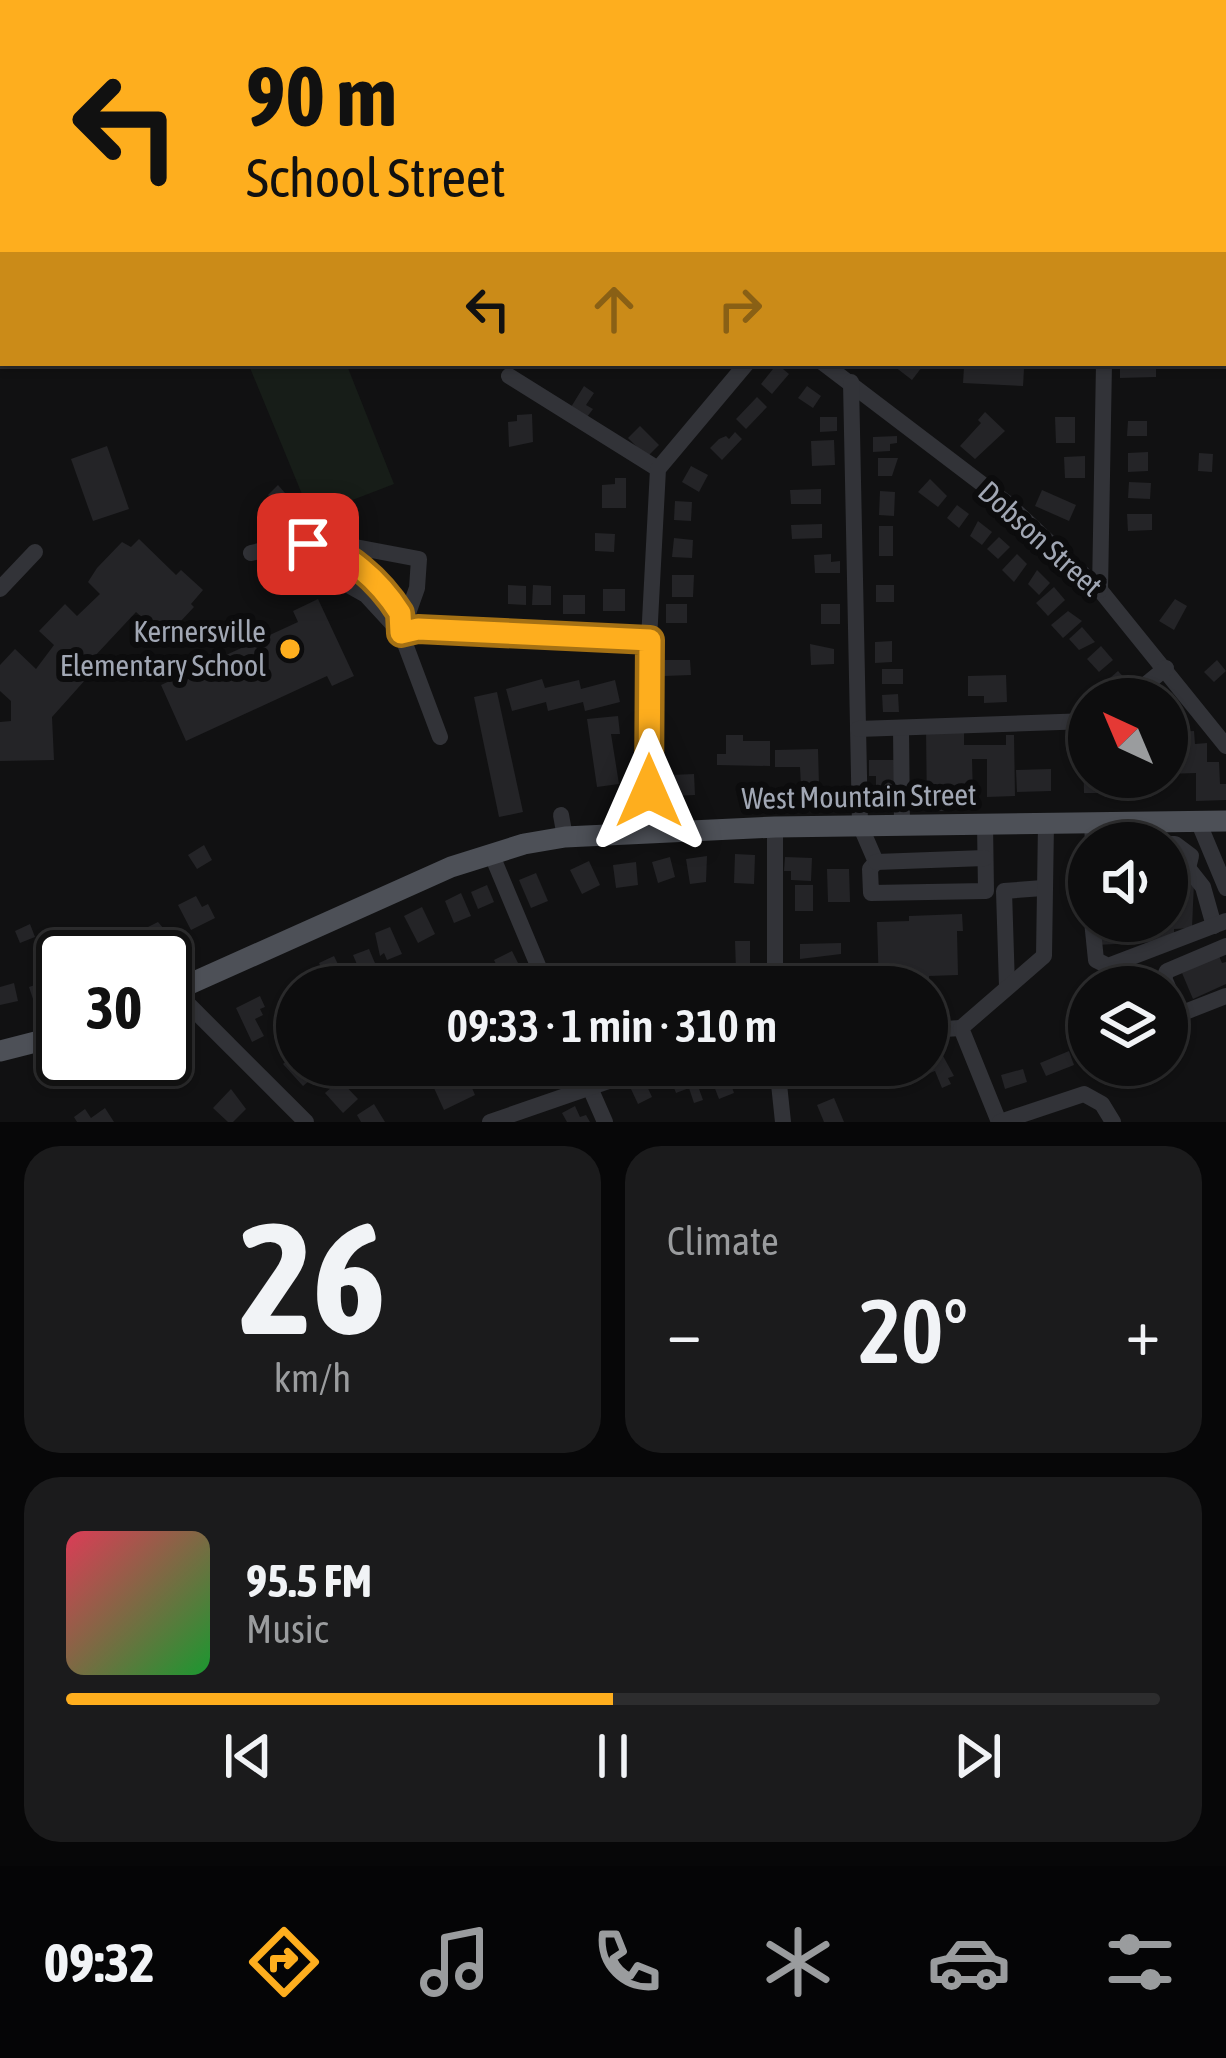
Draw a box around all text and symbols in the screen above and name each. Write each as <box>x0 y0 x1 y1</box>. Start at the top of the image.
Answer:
icon: left <box>48 48 204 204</box>
text: 90 m <box>246 48 397 144</box>
text: School Street <box>246 147 506 208</box>
icon: left <box>455 276 521 342</box>
icon: ahead <box>581 276 647 342</box>
icon: right <box>707 276 773 342</box>
street label: Dobson Street <box>972 474 1109 603</box>
pin <box>257 493 359 595</box>
icon: arrive <box>275 511 341 577</box>
place label: Kernersville Elementary School <box>60 614 266 682</box>
marker: Kernersville Elementary School <box>277 636 303 662</box>
north arrow <box>1068 678 1188 798</box>
map controls <box>1068 678 1188 1086</box>
position arrow <box>586 728 712 854</box>
street label: West Mountain Street <box>741 777 977 815</box>
button: sound <box>1068 822 1188 942</box>
speed limit sign: 30 <box>36 930 192 1086</box>
button: layers <box>1068 966 1188 1086</box>
text: 09:33 · 1 min · 310 m <box>447 1000 777 1052</box>
text: 26 <box>239 1188 386 1367</box>
text: Climate <box>667 1219 779 1263</box>
text: 20° <box>859 1279 968 1382</box>
text: − <box>667 1293 701 1369</box>
text: + <box>1126 1293 1160 1369</box>
text: km/h <box>274 1356 351 1400</box>
text: 95.5 FM <box>246 1555 372 1607</box>
text: Music <box>246 1607 328 1651</box>
icon: previous <box>215 1723 281 1789</box>
icon: pause <box>580 1723 646 1789</box>
icon: next <box>945 1723 1011 1789</box>
icon: directions <box>242 1920 326 2004</box>
icon: music <box>413 1920 497 2004</box>
icon: phone <box>585 1920 669 2004</box>
icon: climate <box>756 1920 840 2004</box>
icon: car <box>927 1920 1011 2004</box>
icon: filters <box>1098 1920 1182 2004</box>
text: 09:32 <box>44 1932 155 1993</box>

